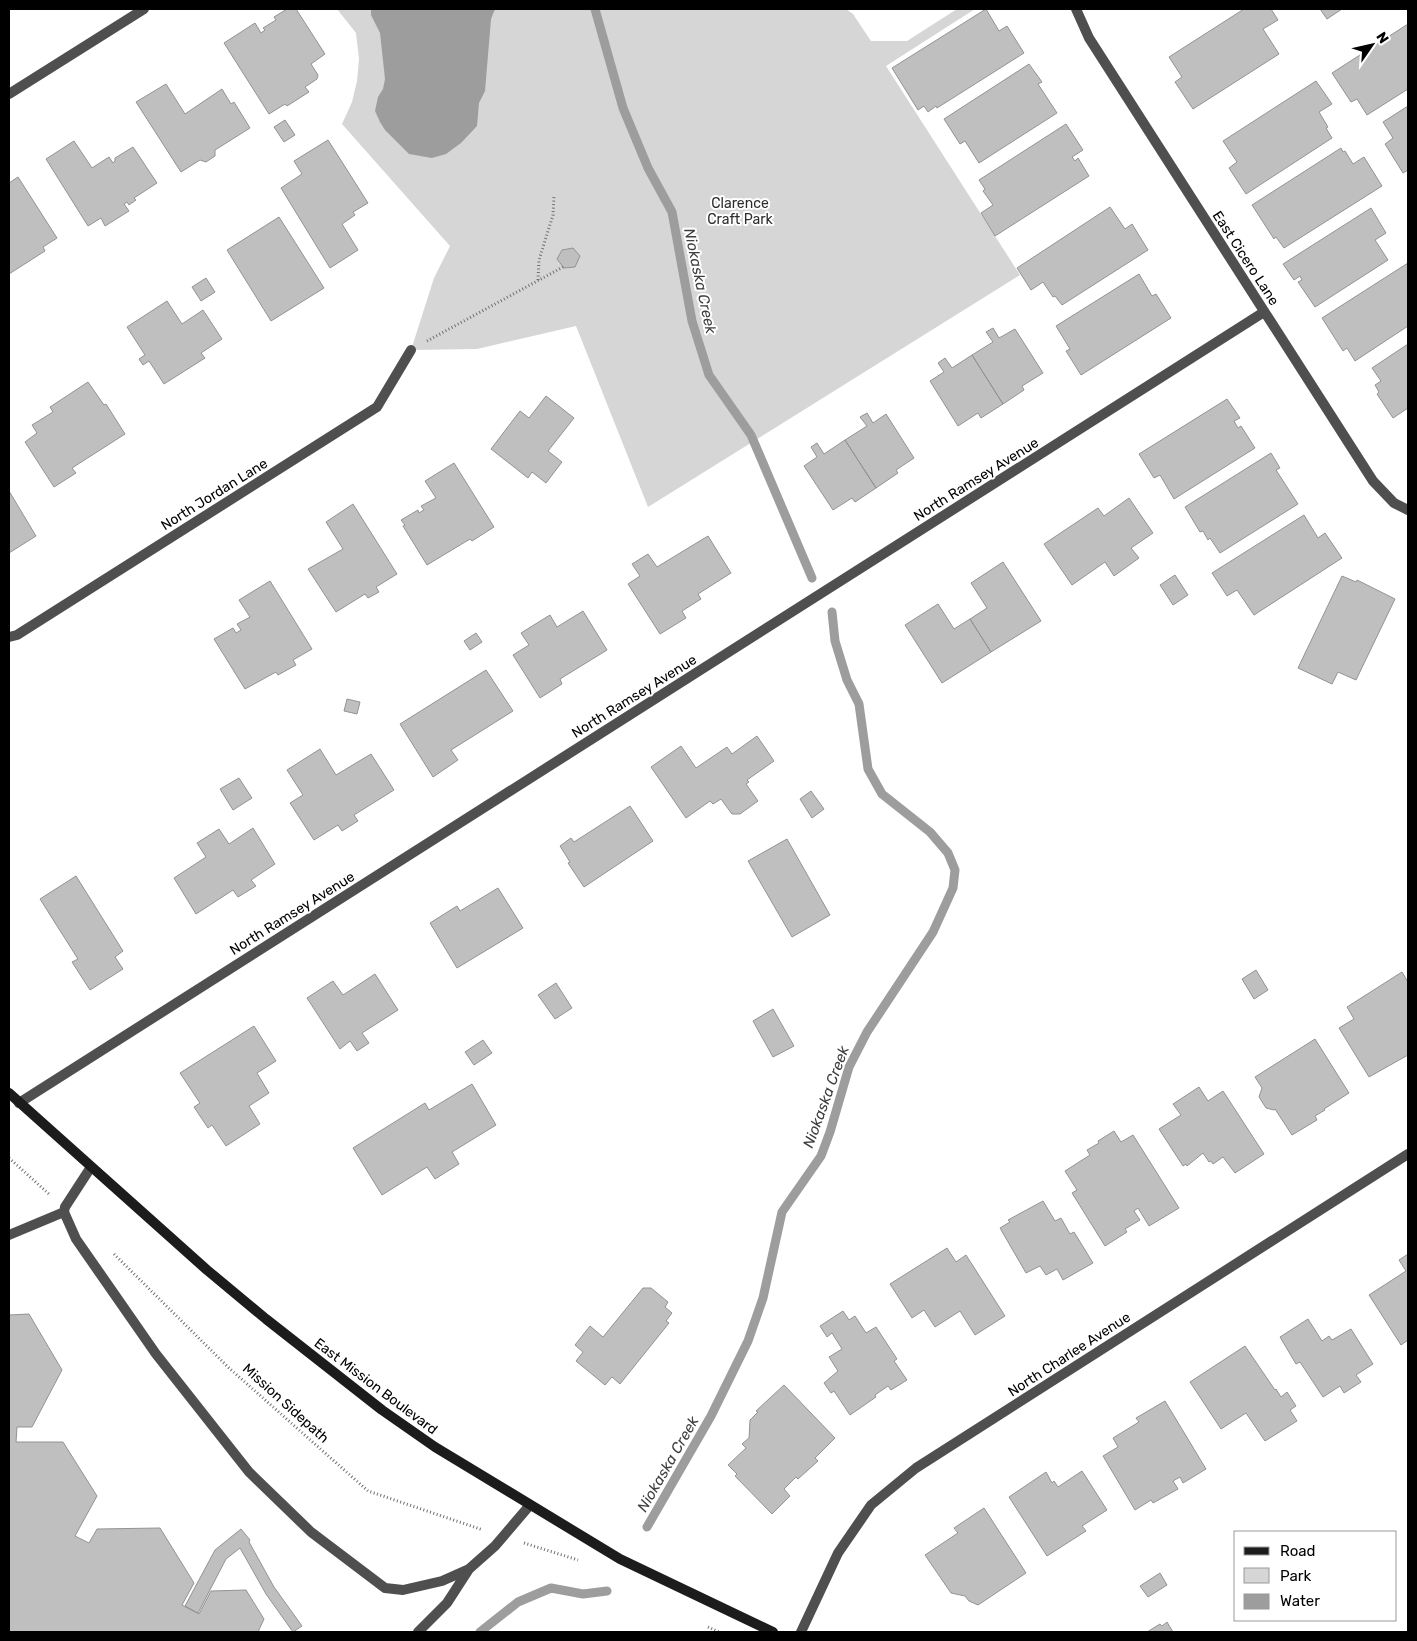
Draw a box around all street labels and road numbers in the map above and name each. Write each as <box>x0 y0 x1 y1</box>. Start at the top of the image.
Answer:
street label: East Cicero Lane <box>1209 208 1283 309</box>
street label: North Ramsey Avenue <box>911 434 1042 525</box>
street label: North Jordan Lane <box>158 455 271 534</box>
street label: North Ramsey Avenue <box>569 651 700 742</box>
street label: North Ramsey Avenue <box>227 868 358 959</box>
street label: North Charlee Avenue <box>1005 1308 1134 1400</box>
street label: East Mission Boulevard <box>311 1335 441 1438</box>
street label: Mission Sidepath <box>239 1360 332 1447</box>

